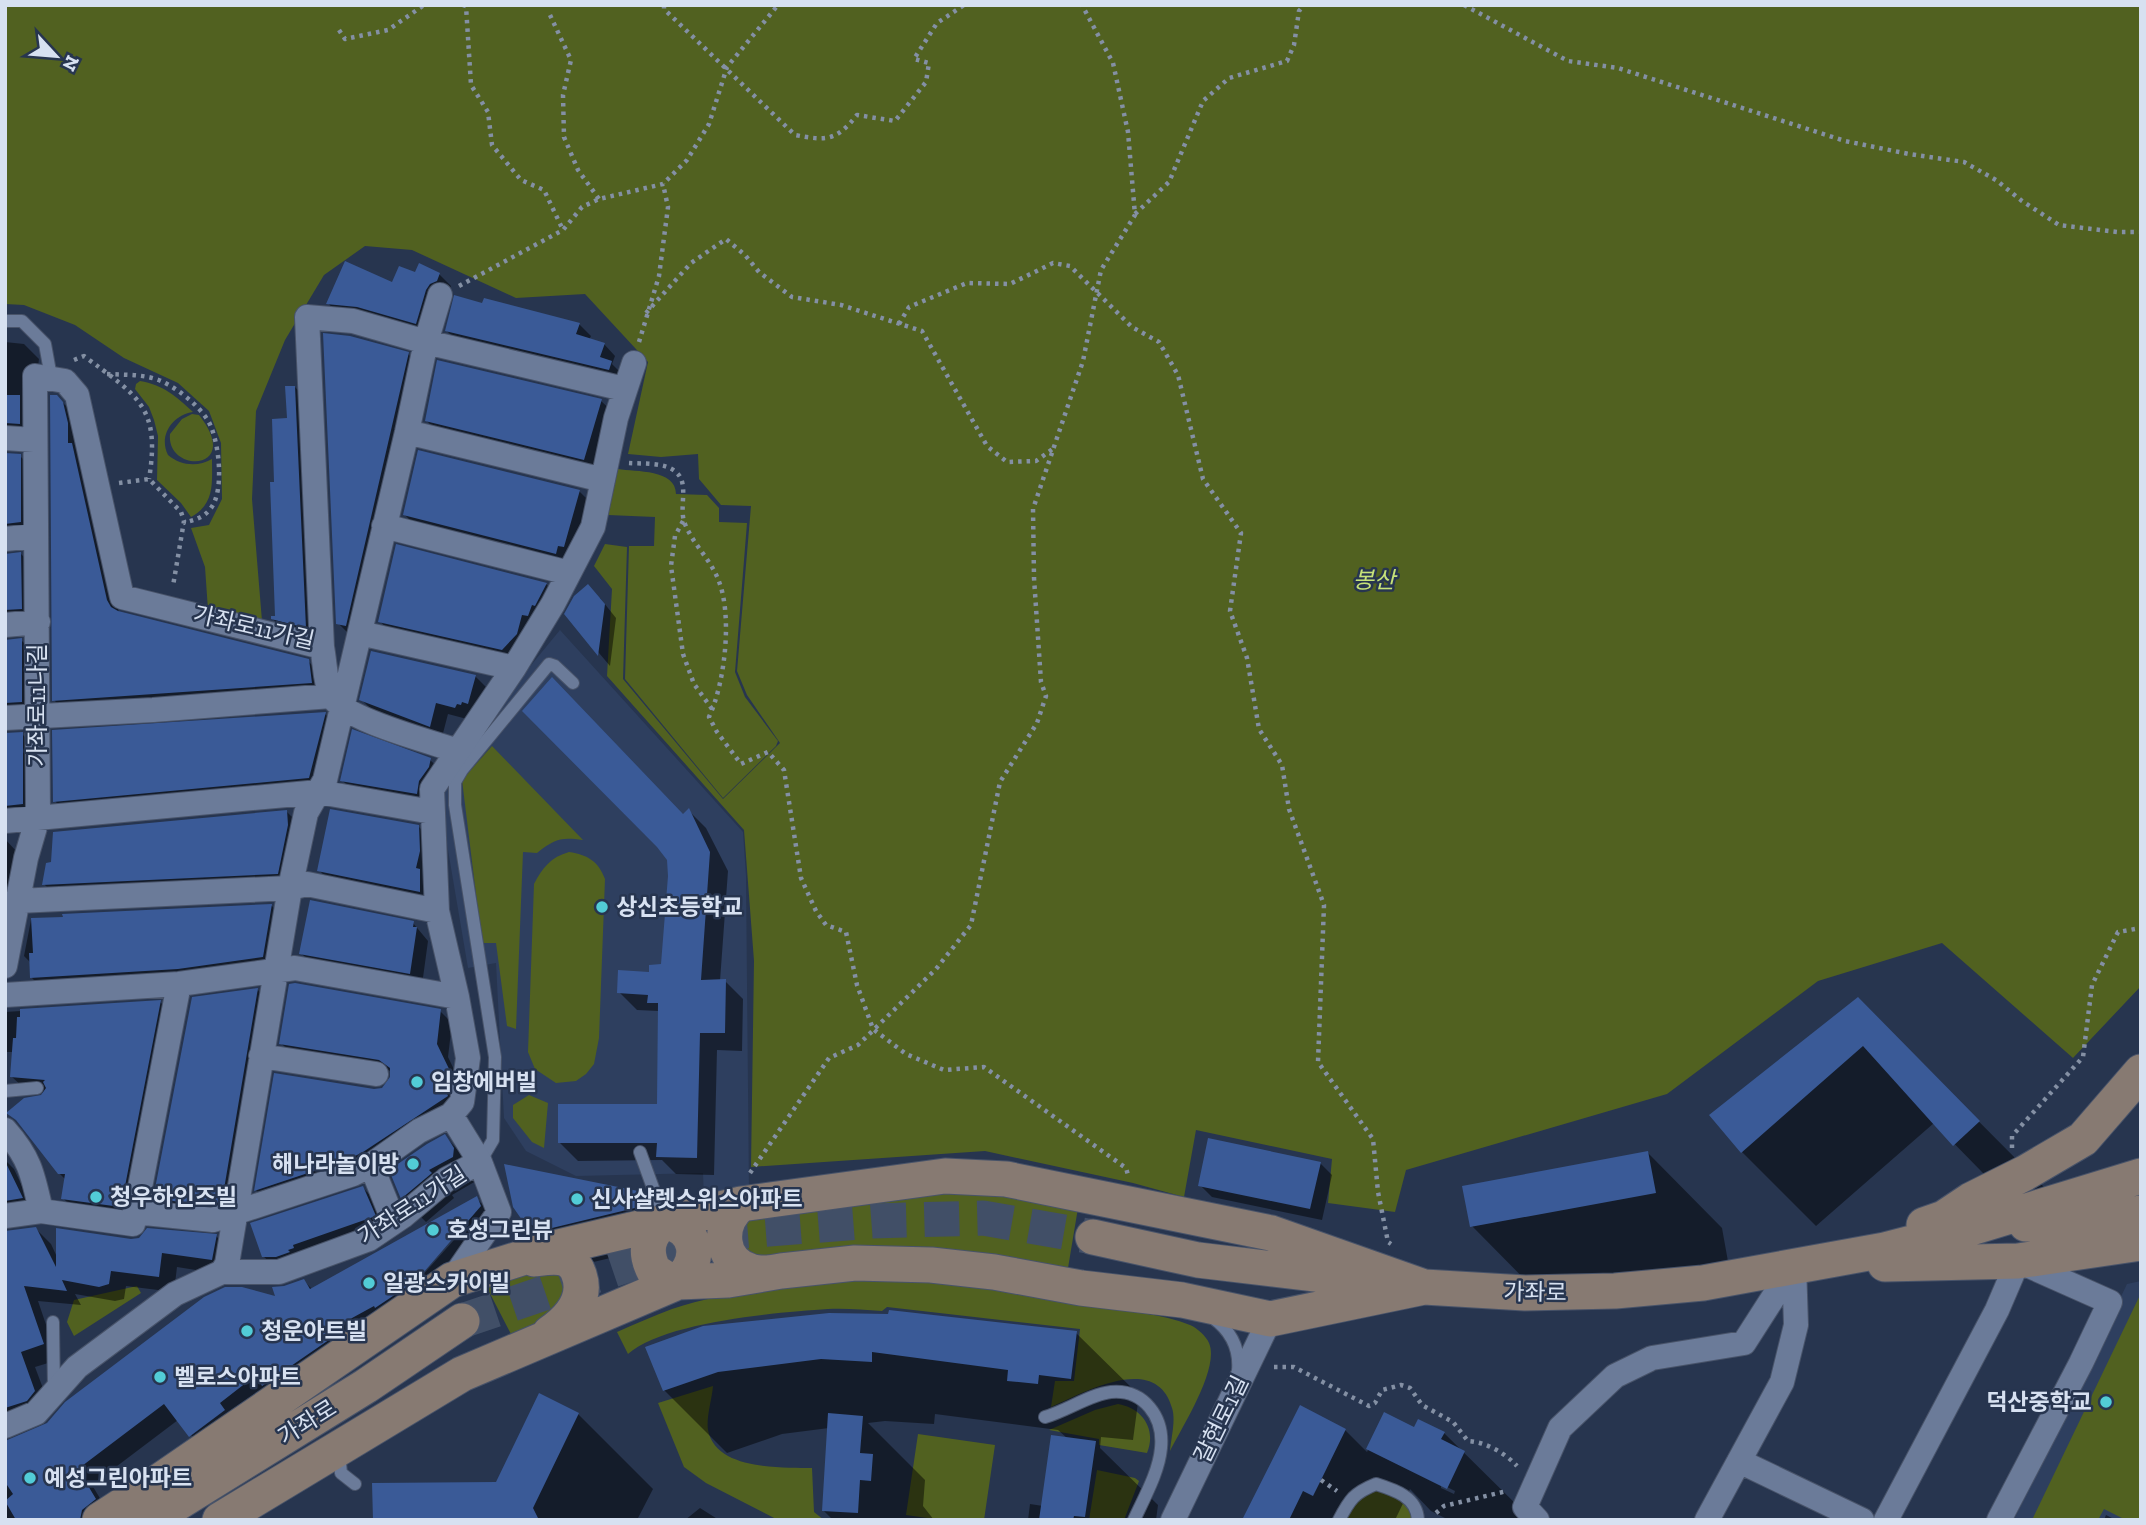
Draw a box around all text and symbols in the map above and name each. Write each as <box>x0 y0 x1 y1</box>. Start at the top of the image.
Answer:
north arrow <box>21 21 91 91</box>
text: N <box>57 52 84 75</box>
park label: 봉산 <box>1353 566 1398 594</box>
street label: 가좌로11가길 <box>191 599 317 655</box>
street label: 가좌로11나길 <box>23 643 51 767</box>
place label: 상신초등학교 <box>616 893 743 921</box>
marker: 상신초등학교 <box>594 899 610 915</box>
place label: 임창에버빌 <box>431 1068 537 1096</box>
marker: 임창에버빌 <box>409 1074 425 1090</box>
place label: 해나라놀이방 <box>272 1150 399 1178</box>
marker: 해나라놀이방 <box>405 1156 421 1172</box>
street label: 가좌로11가길 <box>353 1160 471 1250</box>
place label: 청우하인즈빌 <box>110 1183 237 1211</box>
place label: 신사샬렛스위스아파트 <box>591 1185 803 1213</box>
marker: 청우하인즈빌 <box>88 1189 104 1205</box>
marker: 신사샬렛스위스아파트 <box>569 1191 585 1207</box>
place label: 호성그린뷰 <box>447 1216 553 1244</box>
marker: 호성그린뷰 <box>425 1222 441 1238</box>
place label: 일광스카이빌 <box>383 1269 510 1297</box>
marker: 일광스카이빌 <box>361 1275 377 1291</box>
street label: 가좌로 <box>1503 1277 1567 1307</box>
place label: 청운아트빌 <box>261 1317 367 1345</box>
marker: 청운아트빌 <box>239 1323 255 1339</box>
place label: 벨로스아파트 <box>174 1363 301 1391</box>
marker: 벨로스아파트 <box>152 1369 168 1385</box>
street label: 갈현로1길 <box>1188 1371 1254 1467</box>
place label: 덕산중학교 <box>1986 1388 2092 1416</box>
street label: 가좌로 <box>273 1393 341 1451</box>
marker: 덕산중학교 <box>2098 1394 2114 1410</box>
place label: 예성그린아파트 <box>44 1464 192 1492</box>
marker: 예성그린아파트 <box>22 1470 38 1486</box>

